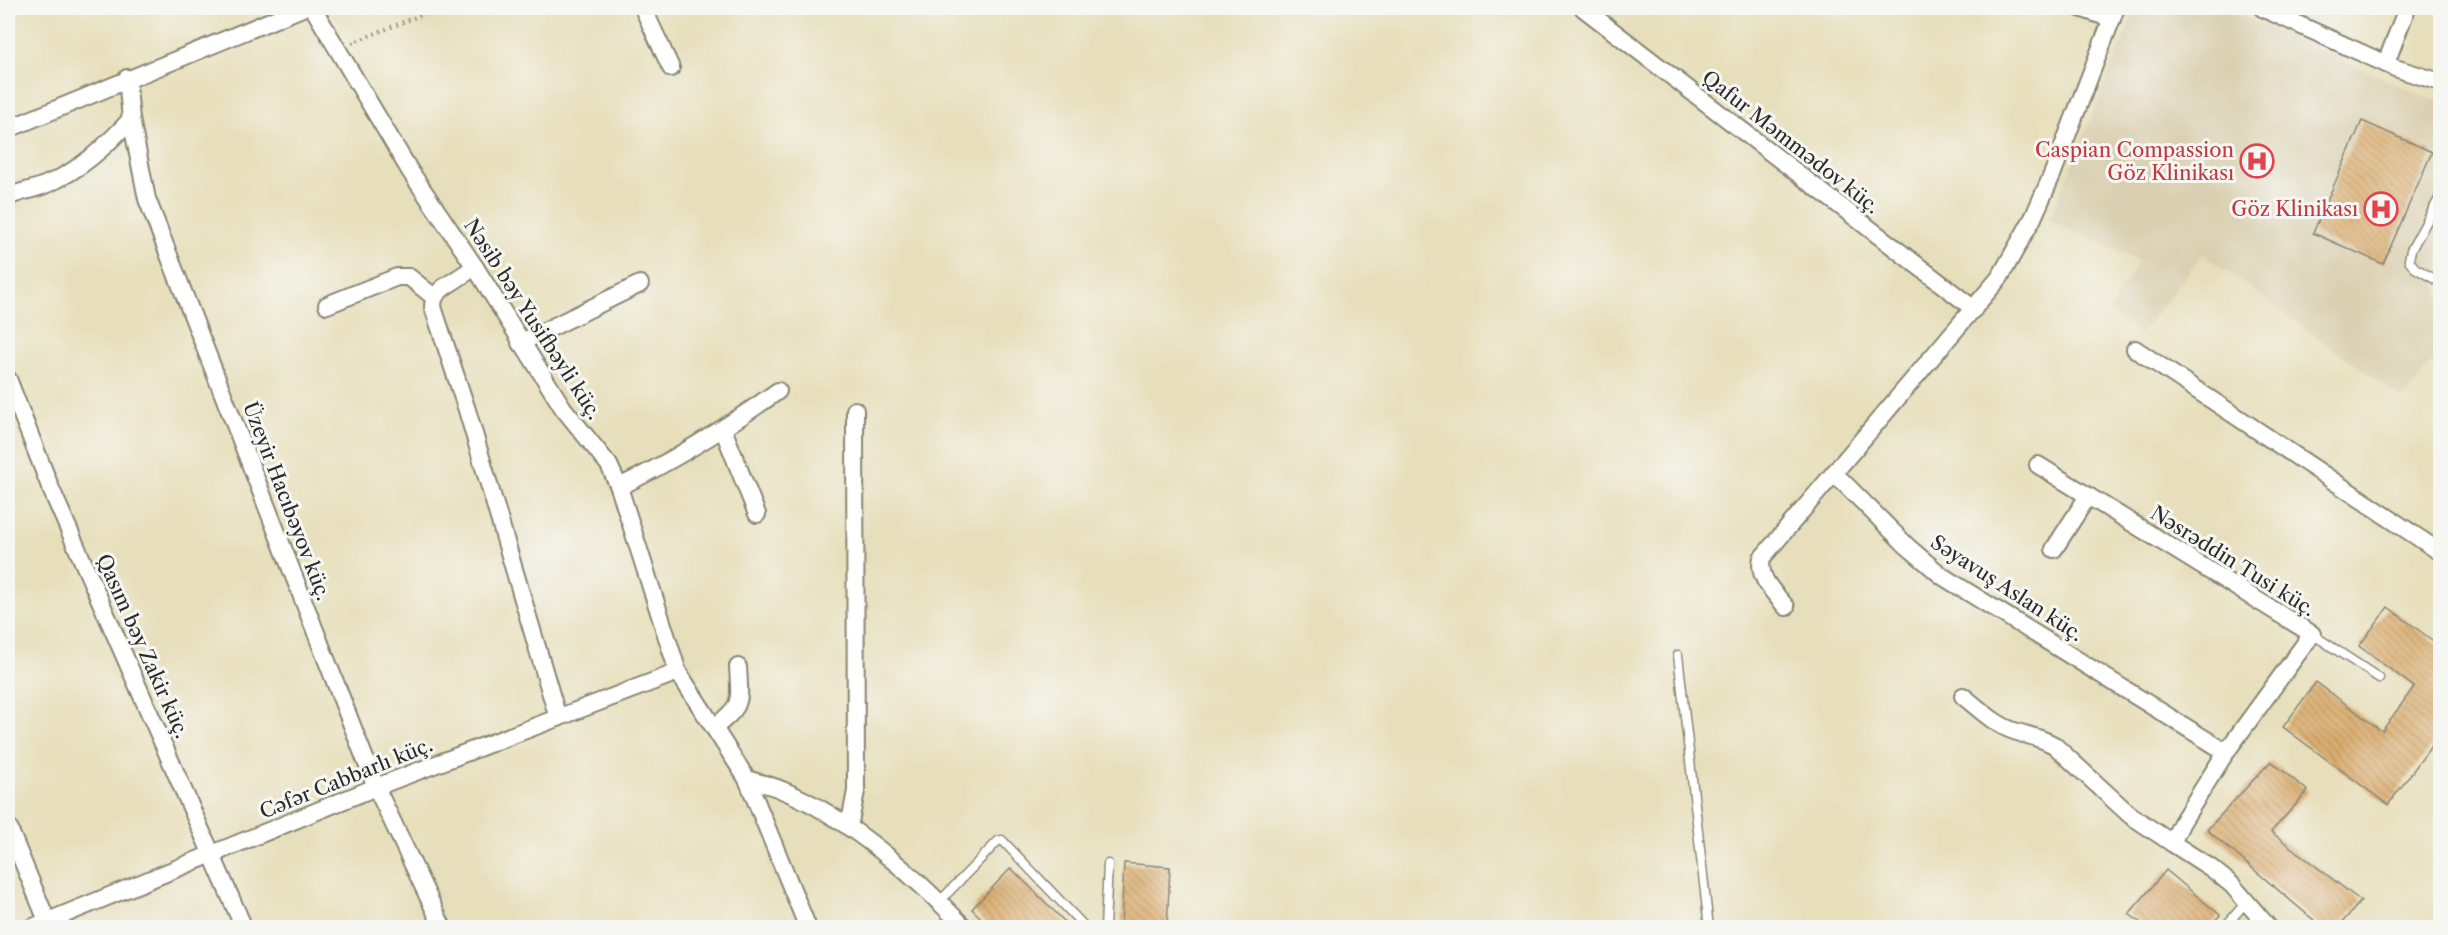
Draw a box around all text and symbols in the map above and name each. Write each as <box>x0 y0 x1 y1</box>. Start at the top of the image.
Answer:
street label: Qafur Məmmədov küç. <box>1698 65 1884 219</box>
place label: Caspian Compassion Göz Klinikası <box>2035 138 2234 185</box>
hospital icon: Caspian Compassion Göz Klinikası <box>2239 143 2275 179</box>
hospital icon: Göz Klinikası <box>2363 191 2399 227</box>
place label: Göz Klinikası <box>2231 197 2358 221</box>
street label: Nəsib bəy Yusifbəyli küç. <box>459 214 607 424</box>
street label: Üzeyir Hacıbəyov küç. <box>238 398 337 604</box>
street label: Nəsrəddin Tusi küç. <box>2146 501 2320 621</box>
street label: Səyavuş Aslan küç. <box>1926 530 2088 646</box>
street label: Qasım bəy Zakir küç. <box>92 550 194 742</box>
street label: Cəfər Cabbarlı küç. <box>256 732 436 824</box>

